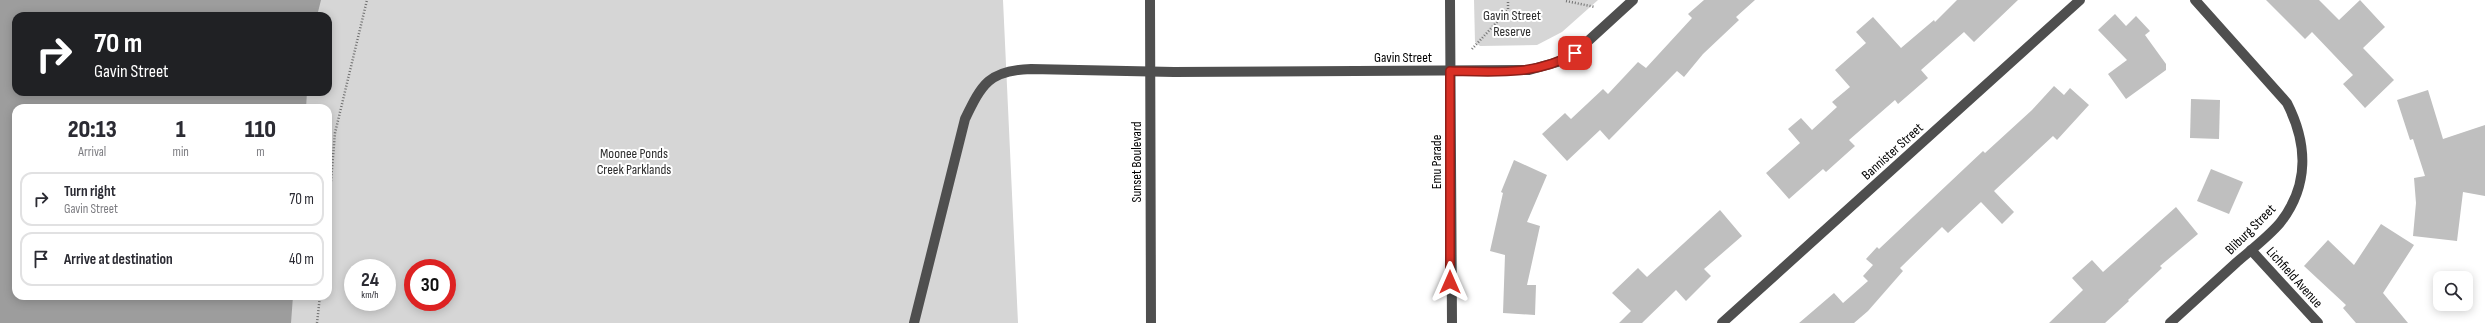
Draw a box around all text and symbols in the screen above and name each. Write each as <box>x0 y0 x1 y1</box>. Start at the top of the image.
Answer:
park label: Gavin Street Reserve <box>1483 7 1541 40</box>
text: 70 m <box>94 27 142 60</box>
icon: right <box>28 28 80 80</box>
pin <box>1558 36 1592 70</box>
icon: arrive <box>1564 42 1586 64</box>
street label: Gavin Street <box>1374 49 1432 66</box>
text: Gavin Street <box>94 61 169 82</box>
text: 20:13 <box>68 115 117 144</box>
text: 1 <box>176 115 186 144</box>
text: 110 <box>245 115 276 144</box>
street label: Bannister Street <box>1858 119 1927 183</box>
street label: Sunset Boulevard <box>1128 121 1145 203</box>
street label: Emu Parade <box>1428 135 1445 189</box>
text: Arrival <box>78 144 106 160</box>
text: min <box>173 144 189 160</box>
text: m <box>256 144 265 160</box>
park label: Moonee Ponds Creek Parklands <box>597 145 671 178</box>
text: Turn right <box>64 182 116 201</box>
icon: right <box>30 188 52 210</box>
text: 70 m <box>289 190 314 209</box>
text: Gavin Street <box>64 201 118 217</box>
street label: Bliburg Street <box>2222 201 2279 258</box>
street label: Lichfield Avenue <box>2263 243 2326 311</box>
icon: arrive <box>30 248 52 270</box>
text: Arrive at destination <box>64 250 173 269</box>
text: 40 m <box>289 250 314 269</box>
speed limit sign: 30 <box>404 259 456 311</box>
position arrow <box>1429 261 1471 303</box>
text: 24 <box>361 268 379 292</box>
map controls <box>2433 271 2473 311</box>
button: search <box>2433 271 2473 311</box>
text: km/h <box>361 289 379 301</box>

